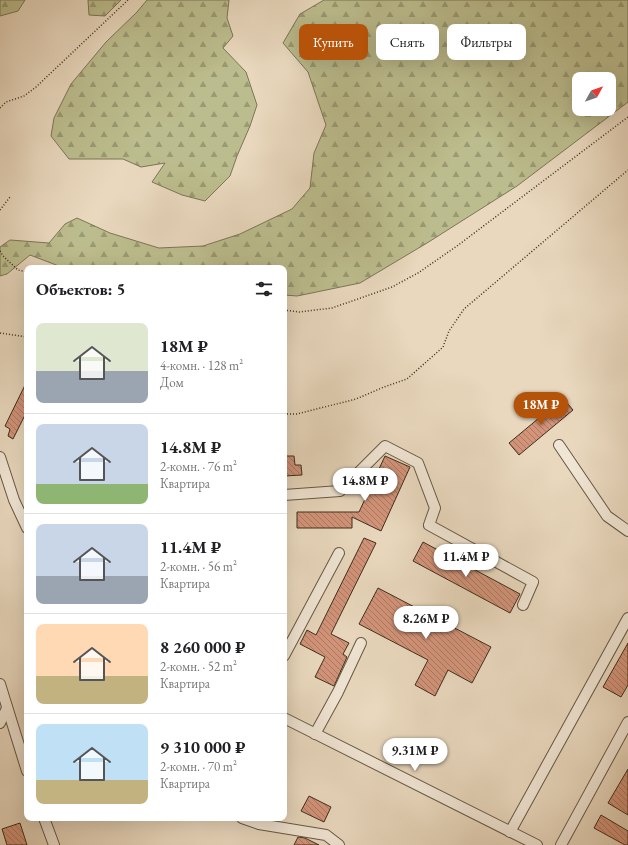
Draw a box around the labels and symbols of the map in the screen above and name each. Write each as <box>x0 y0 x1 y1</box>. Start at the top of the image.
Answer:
north arrow <box>572 72 616 116</box>
pin: 18M ₽ <box>513 392 569 426</box>
pin: 14.8M ₽ <box>328 468 402 502</box>
pin: 11.4M ₽ <box>429 544 503 578</box>
pin: 8.26M ₽ <box>389 606 463 640</box>
pin: 9.31M ₽ <box>378 738 452 772</box>

